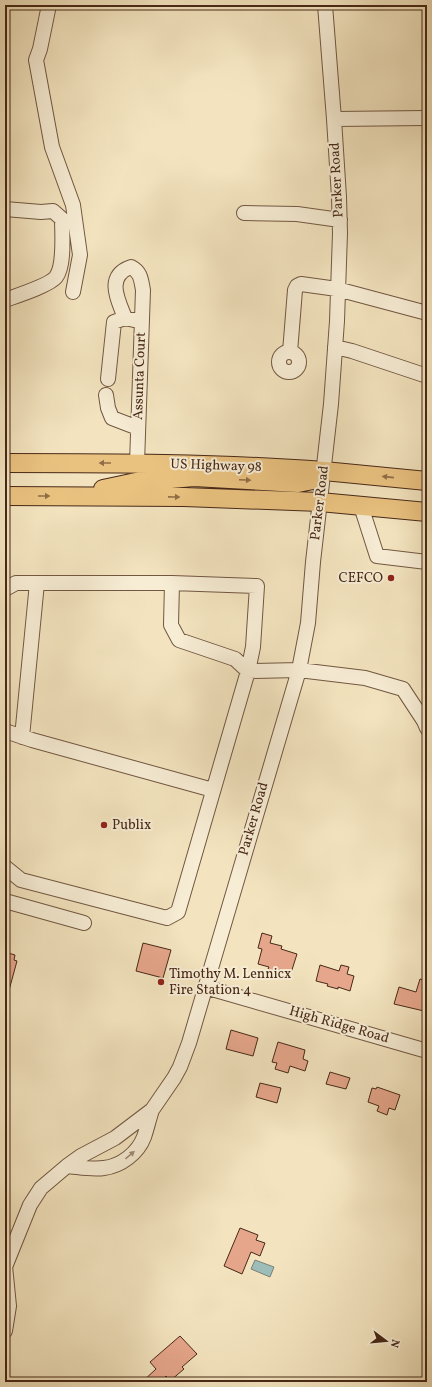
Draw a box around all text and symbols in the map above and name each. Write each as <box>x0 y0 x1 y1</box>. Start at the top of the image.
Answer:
street label: Parker Road <box>326 142 348 218</box>
street label: Assunta Court <box>129 332 151 420</box>
street label: US Highway 98 <box>170 455 262 477</box>
one-way arrow <box>98 460 111 466</box>
street label: Parker Road <box>306 464 334 542</box>
one-way arrow <box>382 474 394 481</box>
one-way arrow <box>239 476 251 483</box>
one-way arrow <box>38 493 51 499</box>
one-way arrow <box>168 494 181 500</box>
place label: CEFCO <box>338 569 383 588</box>
marker: CEFCO <box>386 573 396 583</box>
street label: Parker Road <box>234 780 274 858</box>
place label: Publix <box>112 816 151 835</box>
marker: Publix <box>99 820 109 830</box>
place label: Timothy M. Lennicx Fire Station 4 <box>169 965 291 1000</box>
marker: Timothy M. Lennicx Fire Station 4 <box>156 977 166 987</box>
street label: High Ridge Road <box>287 1002 391 1048</box>
one-way arrow <box>125 1151 136 1160</box>
north arrow <box>366 1321 406 1361</box>
text: N <box>386 1337 402 1349</box>

